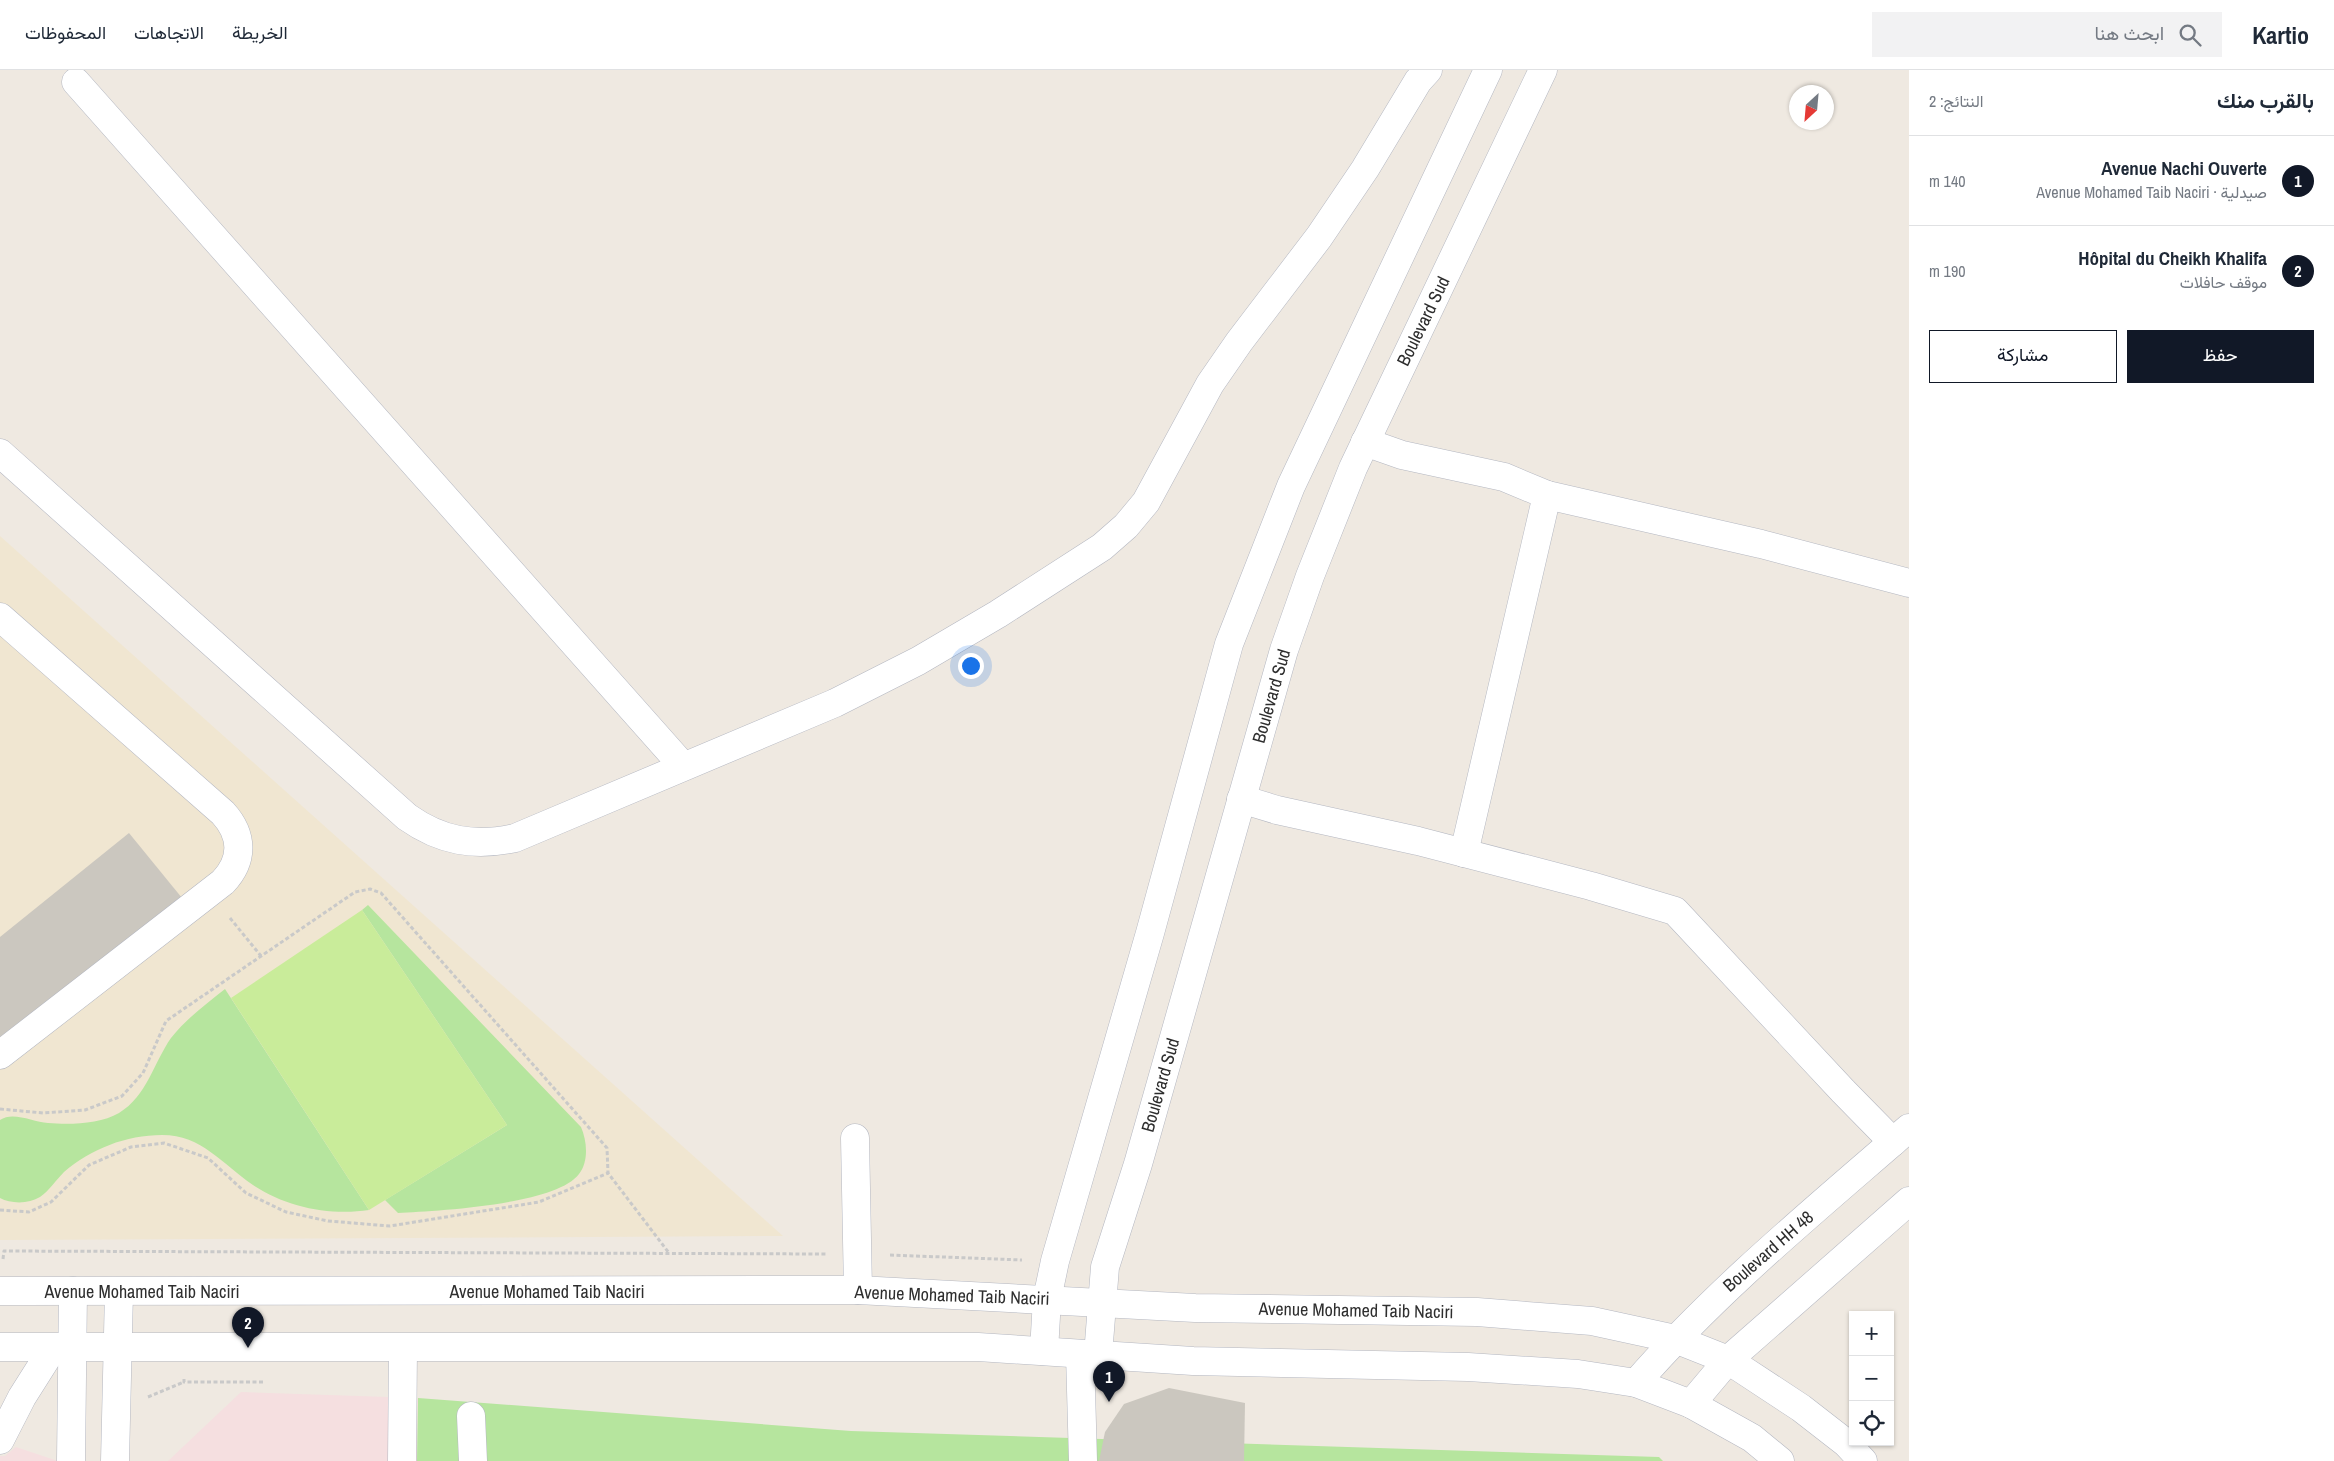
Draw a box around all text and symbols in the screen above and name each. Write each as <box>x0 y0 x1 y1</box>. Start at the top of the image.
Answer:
search box <box>1872 12 2222 57</box>
text: Kartio <box>2252 19 2309 51</box>
text: المحفوظات <box>25 20 106 45</box>
text: الاتجاهات <box>134 20 204 45</box>
text: الخريطة <box>232 20 288 45</box>
text: ابحث هنا <box>2095 20 2164 46</box>
icon: search <box>2176 21 2204 49</box>
north arrow <box>1789 85 1834 130</box>
text: بالقرب منك <box>2217 86 2314 115</box>
text: النتائج: 2 <box>1929 90 1984 112</box>
text: Avenue Nachi Ouverte <box>2101 155 2267 181</box>
text: 140 m <box>1929 170 1965 192</box>
text: 1 <box>2294 170 2302 192</box>
text: صيدلية · Avenue Mohamed Taib Naciri <box>2036 181 2267 203</box>
text: Hôpital du Cheikh Khalifa <box>2078 245 2267 271</box>
text: 190 m <box>1929 260 1965 282</box>
text: 2 <box>2294 260 2302 282</box>
text: موقف حافلات <box>2180 271 2267 293</box>
street label: Boulevard Sud <box>1391 272 1455 370</box>
button: مشاركة <box>1929 330 2117 383</box>
button: حفظ <box>2127 330 2314 383</box>
street label: Boulevard Sud <box>1246 646 1296 746</box>
your location <box>958 653 984 679</box>
street label: Boulevard Sud <box>1135 1035 1185 1135</box>
street label: Boulevard HH 48 <box>1717 1205 1819 1297</box>
street label: Avenue Mohamed Taib Naciri <box>43 1279 240 1304</box>
street label: Avenue Mohamed Taib Naciri <box>448 1279 645 1304</box>
street label: Avenue Mohamed Taib Naciri <box>853 1279 1050 1311</box>
street label: Avenue Mohamed Taib Naciri <box>1257 1296 1454 1324</box>
pin: 2 <box>232 1307 264 1348</box>
map controls <box>1849 1311 1894 1446</box>
button: + <box>1849 1311 1894 1356</box>
button: − <box>1849 1356 1894 1401</box>
pin: 1 <box>1093 1361 1125 1402</box>
button: locate <box>1849 1401 1894 1446</box>

